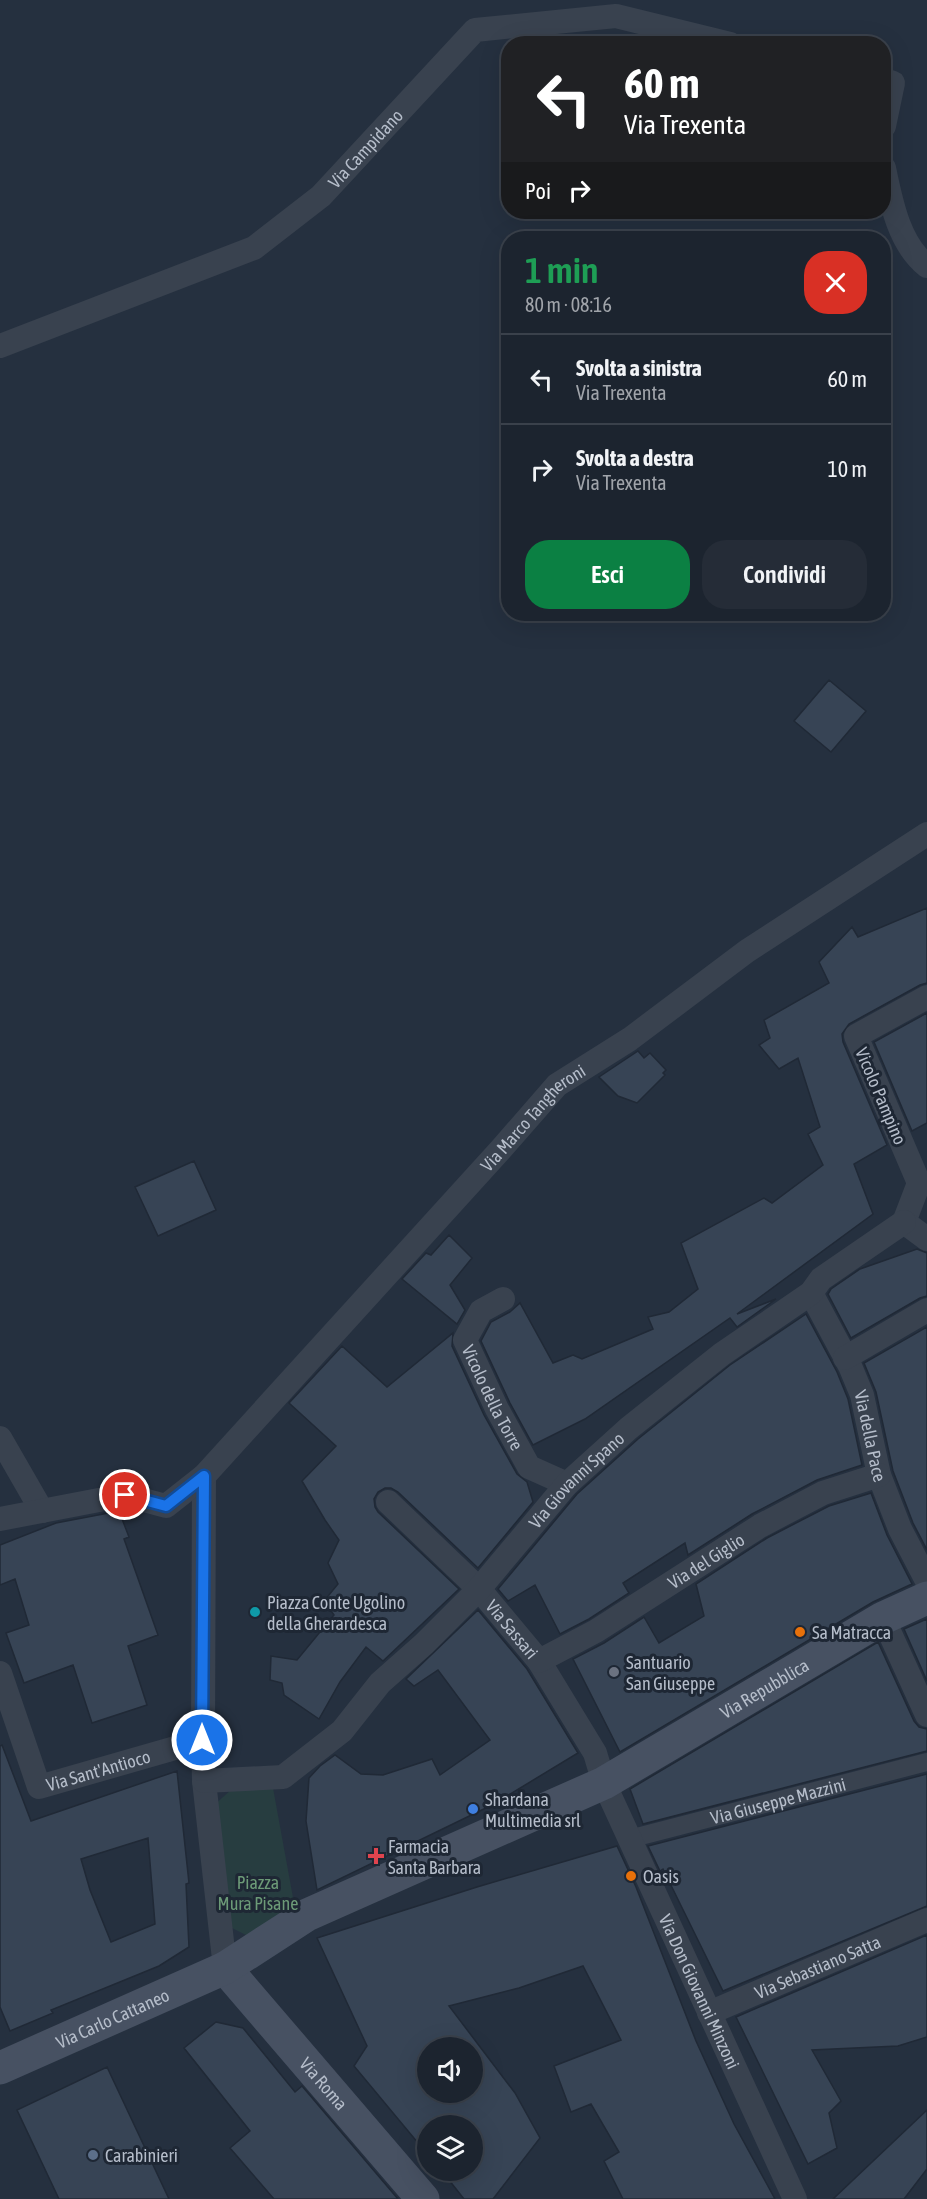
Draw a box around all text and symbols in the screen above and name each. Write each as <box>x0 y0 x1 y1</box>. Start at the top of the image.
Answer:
text: 60 m <box>624 59 699 107</box>
icon: left <box>525 60 603 138</box>
street label: Via Campidano <box>323 105 407 192</box>
text: Via Trexenta <box>624 109 746 140</box>
icon: right <box>563 174 596 207</box>
text: Poi <box>525 178 551 204</box>
text: 1 min <box>525 249 599 291</box>
button: close <box>804 251 867 314</box>
text: 80 m · 08:16 <box>525 293 612 316</box>
text: Svolta a sinistra <box>576 355 702 381</box>
icon: left <box>525 363 558 396</box>
text: 60 m <box>827 366 867 392</box>
text: Via Trexenta <box>576 381 667 404</box>
text: Svolta a destra <box>576 445 694 471</box>
icon: right <box>525 453 558 486</box>
text: 10 m <box>827 456 867 482</box>
text: Via Trexenta <box>576 471 667 494</box>
button: Esci <box>525 540 690 609</box>
button: Condividi <box>702 540 867 609</box>
street label: Vicolo Pampino <box>851 1044 911 1148</box>
street label: Via Marco Tangheroni <box>476 1059 589 1175</box>
street label: Vicolo della Torre <box>458 1341 528 1454</box>
street label: Via della Pace <box>851 1387 891 1485</box>
street label: Via Giovanni Spano <box>524 1427 628 1532</box>
pin <box>99 1469 150 1520</box>
icon: arrive <box>108 1478 141 1511</box>
street label: Via del Giglio <box>664 1528 748 1593</box>
place label: Piazza Conte Ugolino della Gherardesca <box>267 1592 405 1634</box>
street label: Via Sassari <box>482 1595 543 1663</box>
marker: Piazza Conte Ugolino della Gherardesca <box>248 1605 262 1619</box>
place label: Sa Matracca <box>812 1622 891 1643</box>
marker: Sa Matracca <box>793 1625 807 1639</box>
place label: Santuario San Giuseppe <box>626 1652 715 1694</box>
street label: Via Repubblica <box>716 1654 812 1723</box>
marker: Santuario San Giuseppe <box>607 1665 621 1679</box>
position arrow <box>170 1708 234 1772</box>
street label: Via Sant'Antioco <box>44 1745 153 1795</box>
street label: Via Giuseppe Mazzini <box>708 1773 848 1828</box>
place label: Shardana Multimedia srl <box>485 1789 581 1831</box>
marker: Shardana Multimedia srl <box>466 1802 480 1816</box>
place label: Farmacia Santa Barbara <box>388 1836 481 1878</box>
marker: Farmacia Santa Barbara <box>369 1849 383 1863</box>
place label: Oasis <box>643 1866 679 1887</box>
marker: Oasis <box>624 1869 638 1883</box>
park label: Piazza Mura Pisane <box>218 1872 298 1914</box>
street label: Via Don Giovanni Minzoni <box>655 1911 744 2072</box>
street label: Via Sebastiano Satta <box>751 1931 884 2003</box>
street label: Via Carlo Cattaneo <box>53 1984 172 2052</box>
map controls <box>417 2037 483 2181</box>
button: sound <box>417 2037 483 2103</box>
street label: Via Roma <box>296 2053 352 2114</box>
button: layers <box>417 2115 483 2181</box>
place label: Carabinieri <box>105 2145 178 2166</box>
marker: Carabinieri <box>86 2148 100 2162</box>

